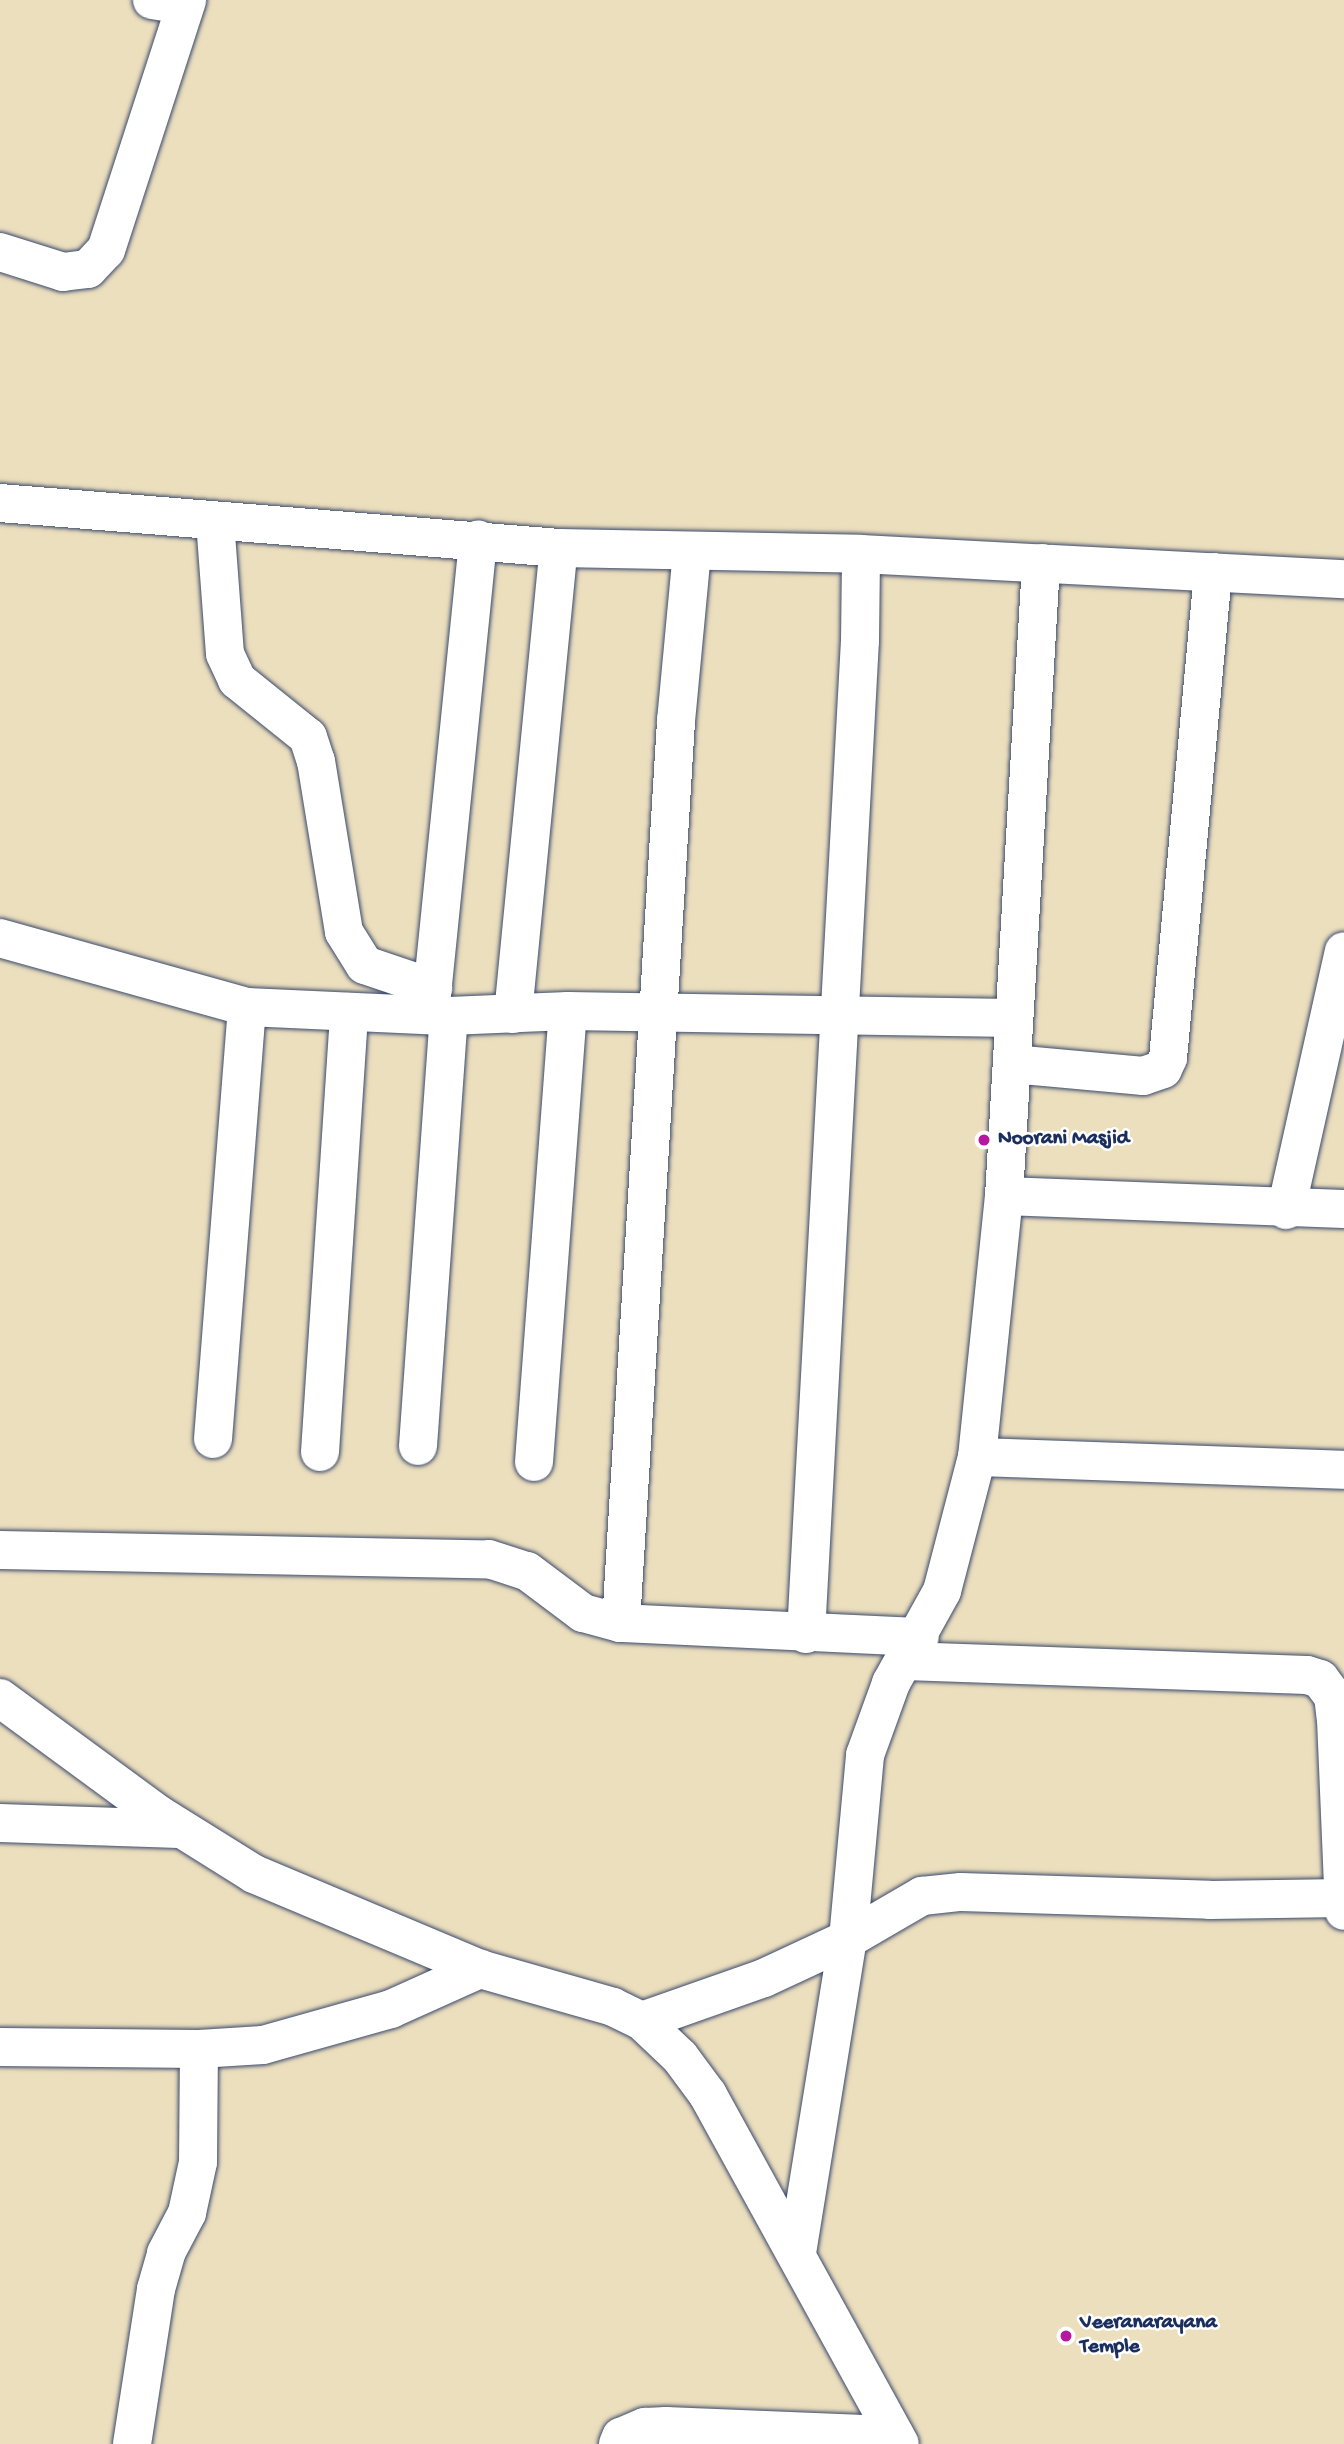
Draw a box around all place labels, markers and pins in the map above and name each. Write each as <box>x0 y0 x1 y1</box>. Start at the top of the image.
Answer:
place label: Noorani Masjid <box>998 1127 1129 1153</box>
marker: Noorani Masjid <box>976 1132 992 1148</box>
place label: Veeranarayana Temple <box>1080 2311 1217 2361</box>
marker: Veeranarayana Temple <box>1058 2328 1074 2344</box>

